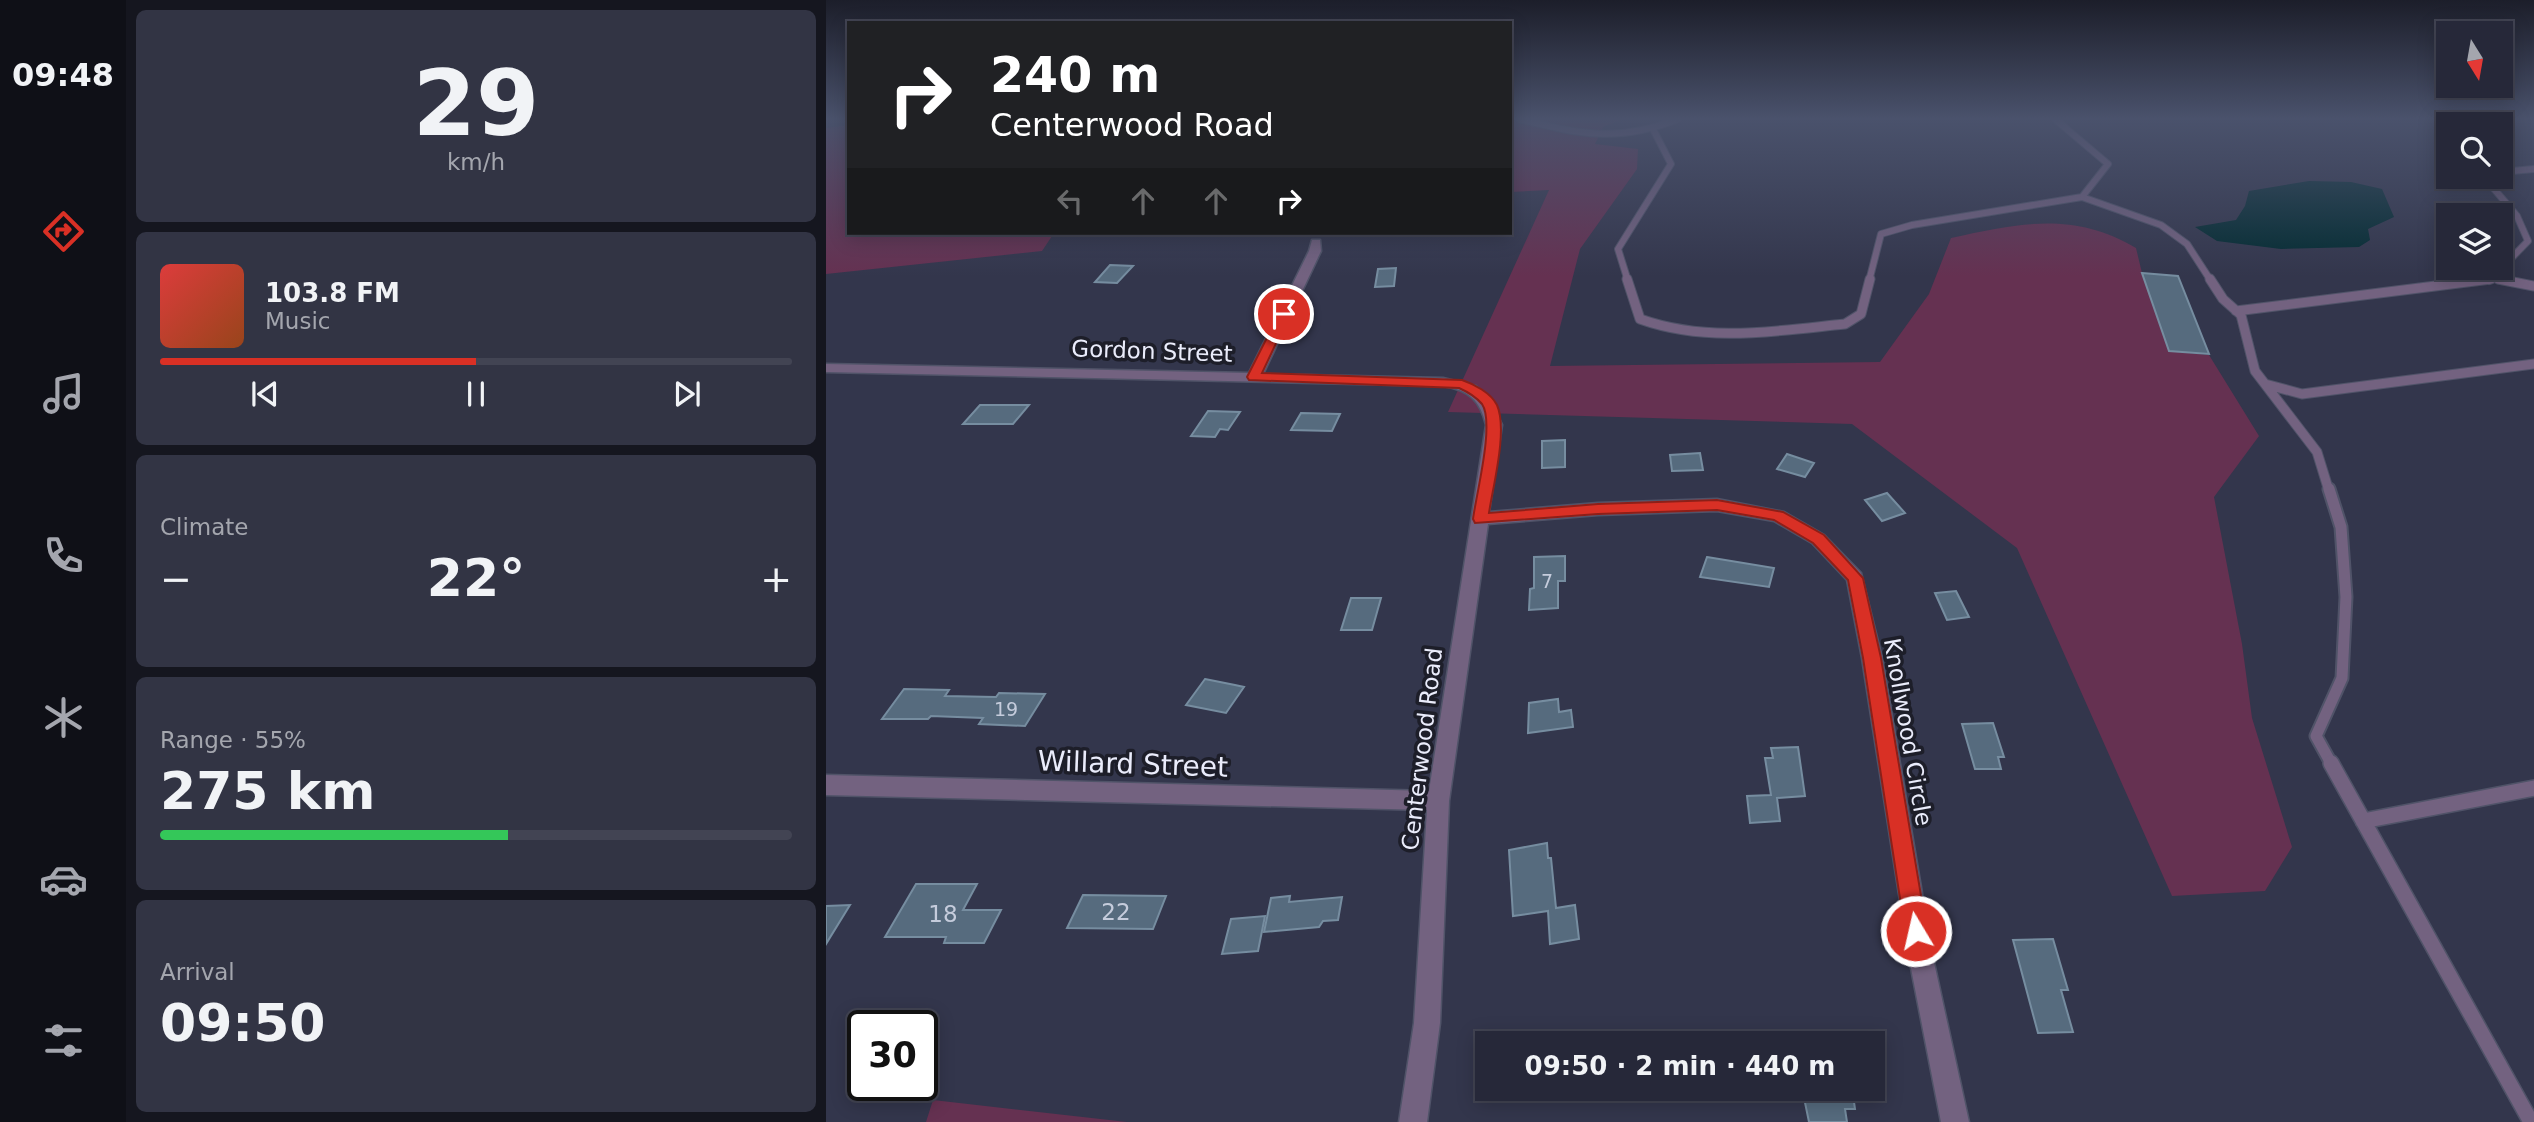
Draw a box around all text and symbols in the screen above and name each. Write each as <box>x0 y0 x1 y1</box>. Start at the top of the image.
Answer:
north arrow <box>2436 21 2513 98</box>
map controls <box>2436 21 2513 280</box>
text: 240 m <box>990 47 1160 104</box>
icon: right <box>875 49 966 140</box>
text: 29 <box>413 51 539 156</box>
text: 09:48 <box>12 56 114 94</box>
text: Centerwood Road <box>990 106 1274 144</box>
button: search <box>2436 112 2513 189</box>
text: km/h <box>447 149 505 175</box>
icon: left <box>1051 182 1089 220</box>
icon: ahead <box>1124 182 1162 220</box>
icon: ahead <box>1197 182 1235 220</box>
icon: right <box>1270 182 1308 220</box>
button: layers <box>2436 203 2513 280</box>
icon: directions <box>39 207 88 256</box>
text: 103.8 FM <box>265 278 400 308</box>
pin <box>1254 284 1314 344</box>
icon: arrive <box>1265 295 1303 333</box>
text: Music <box>265 308 330 334</box>
street label: Gordon Street <box>1071 335 1233 367</box>
icon: music <box>39 369 88 418</box>
icon: previous <box>246 375 284 413</box>
icon: pause <box>457 375 495 413</box>
icon: next <box>668 375 706 413</box>
text: Climate <box>160 514 249 540</box>
icon: phone <box>39 531 88 580</box>
text: 22° <box>427 548 525 608</box>
text: − <box>160 557 192 601</box>
text: + <box>760 557 792 601</box>
house number: 7 <box>1541 570 1553 592</box>
street label: Knollwood Circle <box>1879 636 1937 828</box>
street label: Centerwood Road <box>1397 646 1447 852</box>
icon: climate <box>39 693 88 742</box>
house number: 19 <box>994 698 1018 720</box>
text: Range · 55% <box>160 727 306 753</box>
street label: Willard Street <box>1037 744 1229 784</box>
text: 275 km <box>160 761 375 821</box>
icon: car <box>39 855 88 904</box>
position arrow <box>1879 894 1953 968</box>
house number: 22 <box>1101 899 1131 925</box>
house number: 18 <box>928 901 958 927</box>
text: Arrival <box>160 959 235 985</box>
text: 09:50 <box>160 993 326 1053</box>
speed limit sign: 30 <box>847 1010 938 1101</box>
icon: filters <box>39 1016 88 1065</box>
text: 09:50 · 2 min · 440 m <box>1525 1051 1835 1081</box>

